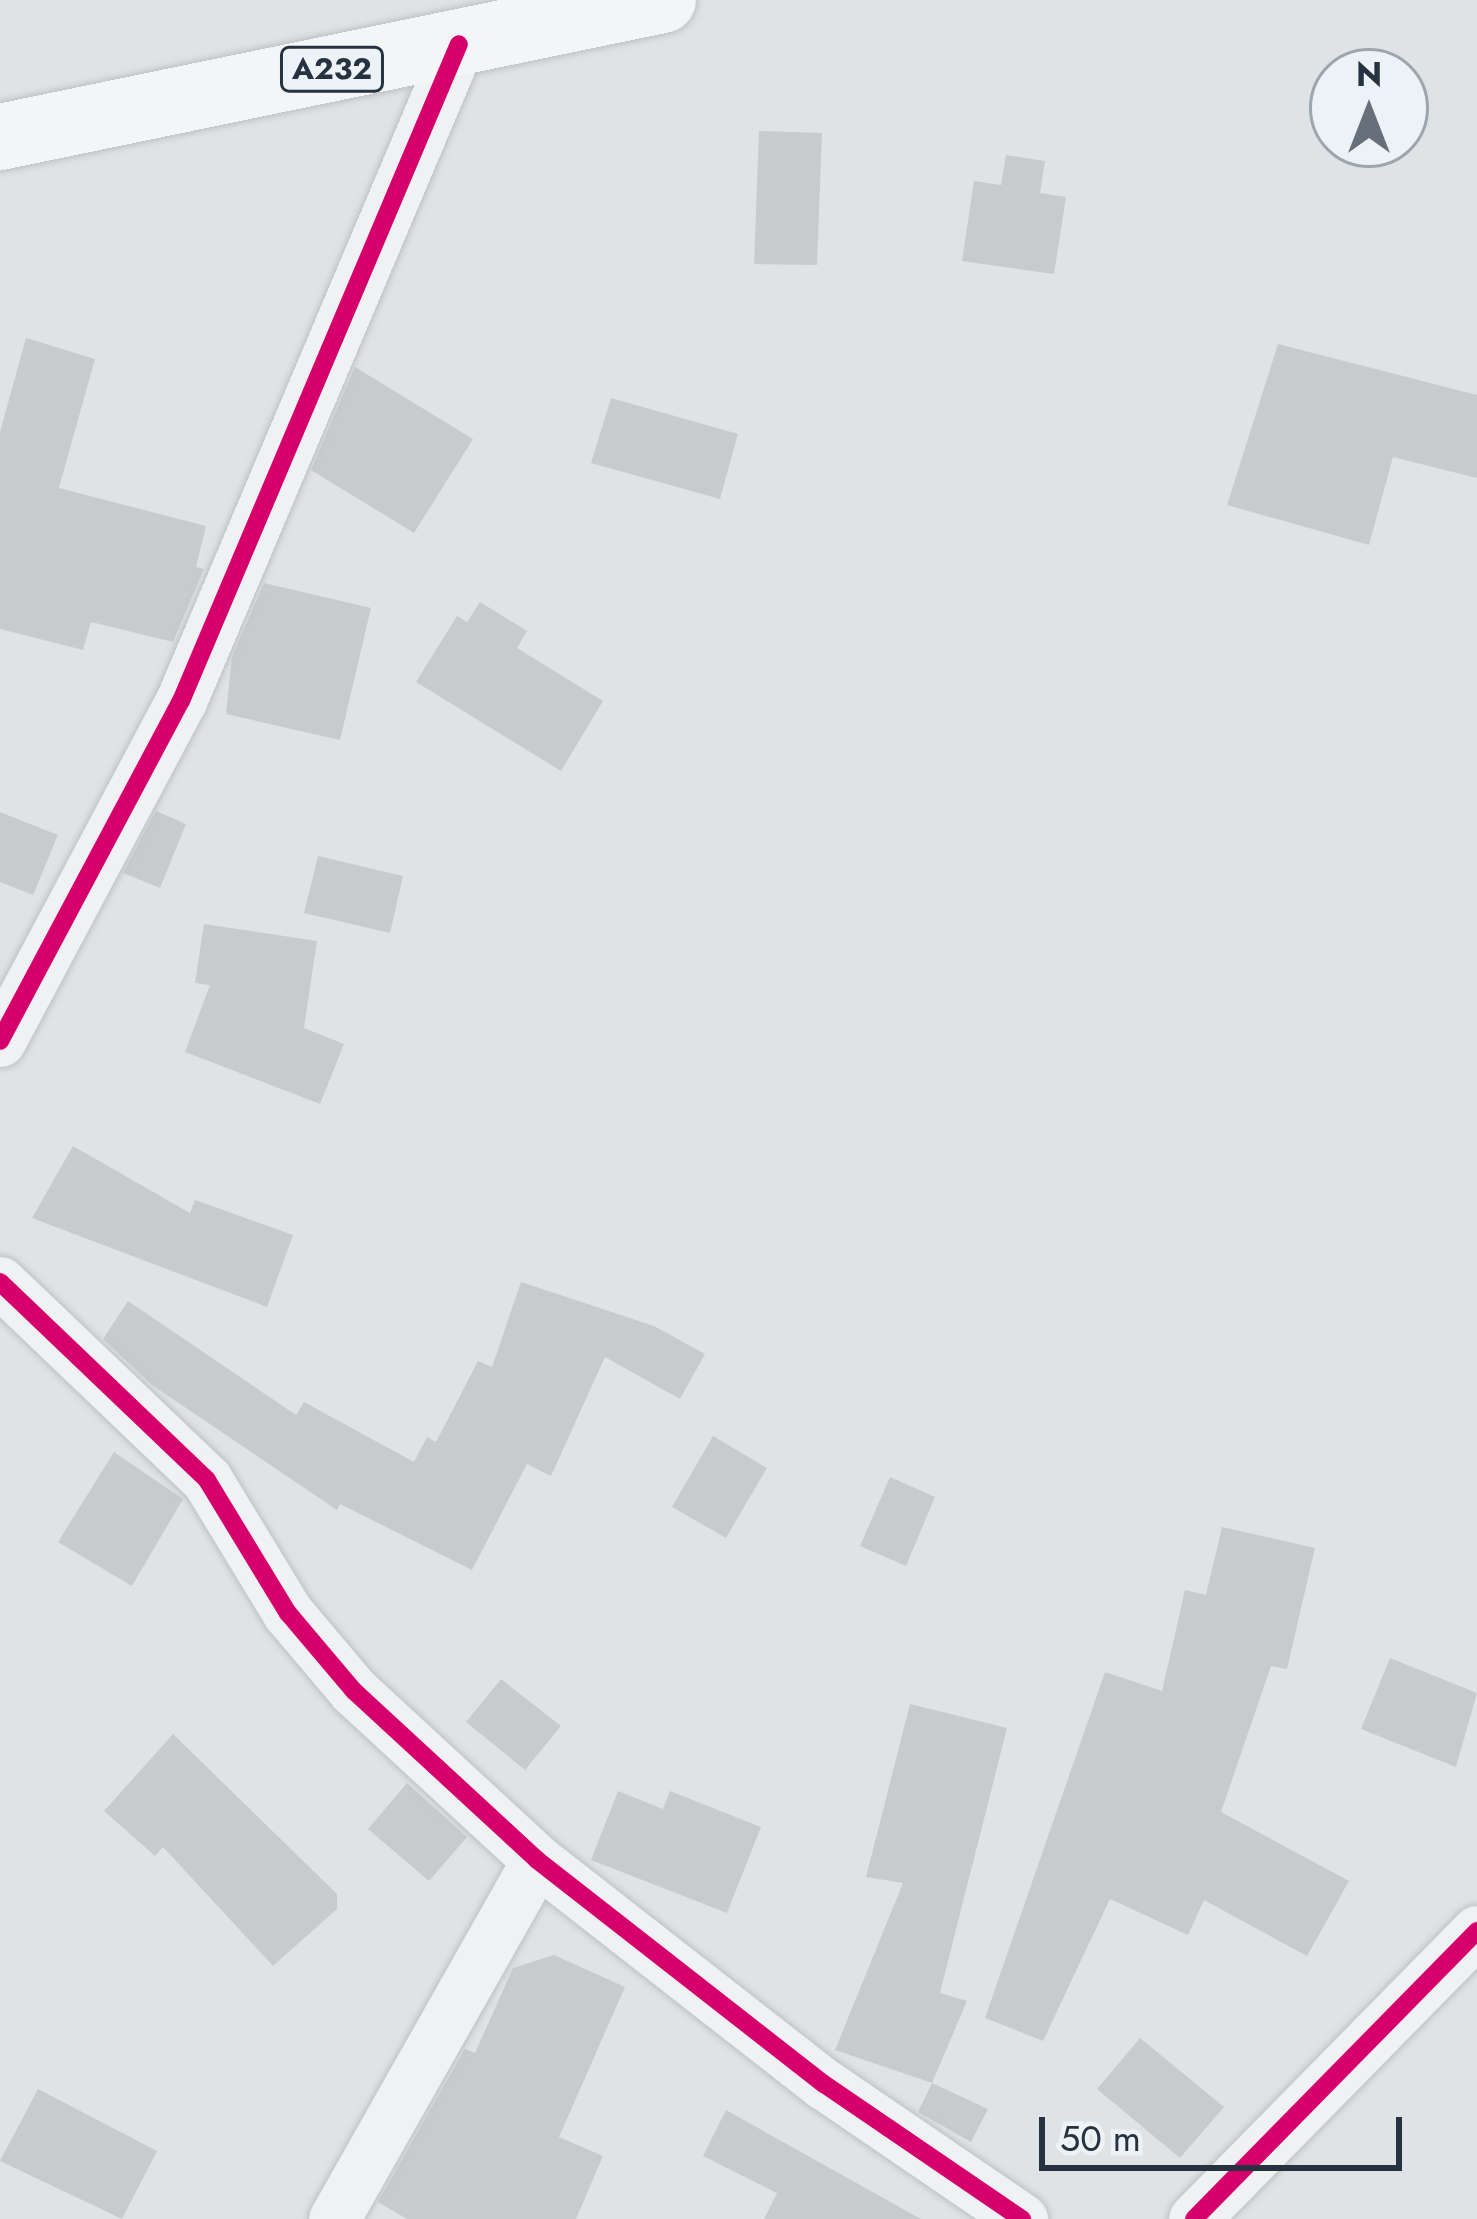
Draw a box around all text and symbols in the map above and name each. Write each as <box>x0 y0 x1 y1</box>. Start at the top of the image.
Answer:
road number: A232 <box>278 45 386 93</box>
north arrow <box>1309 48 1429 168</box>
text: N <box>1356 51 1382 98</box>
scale bar <box>1045 2093 1408 2167</box>
text: 50 m <box>1060 2112 1141 2164</box>

